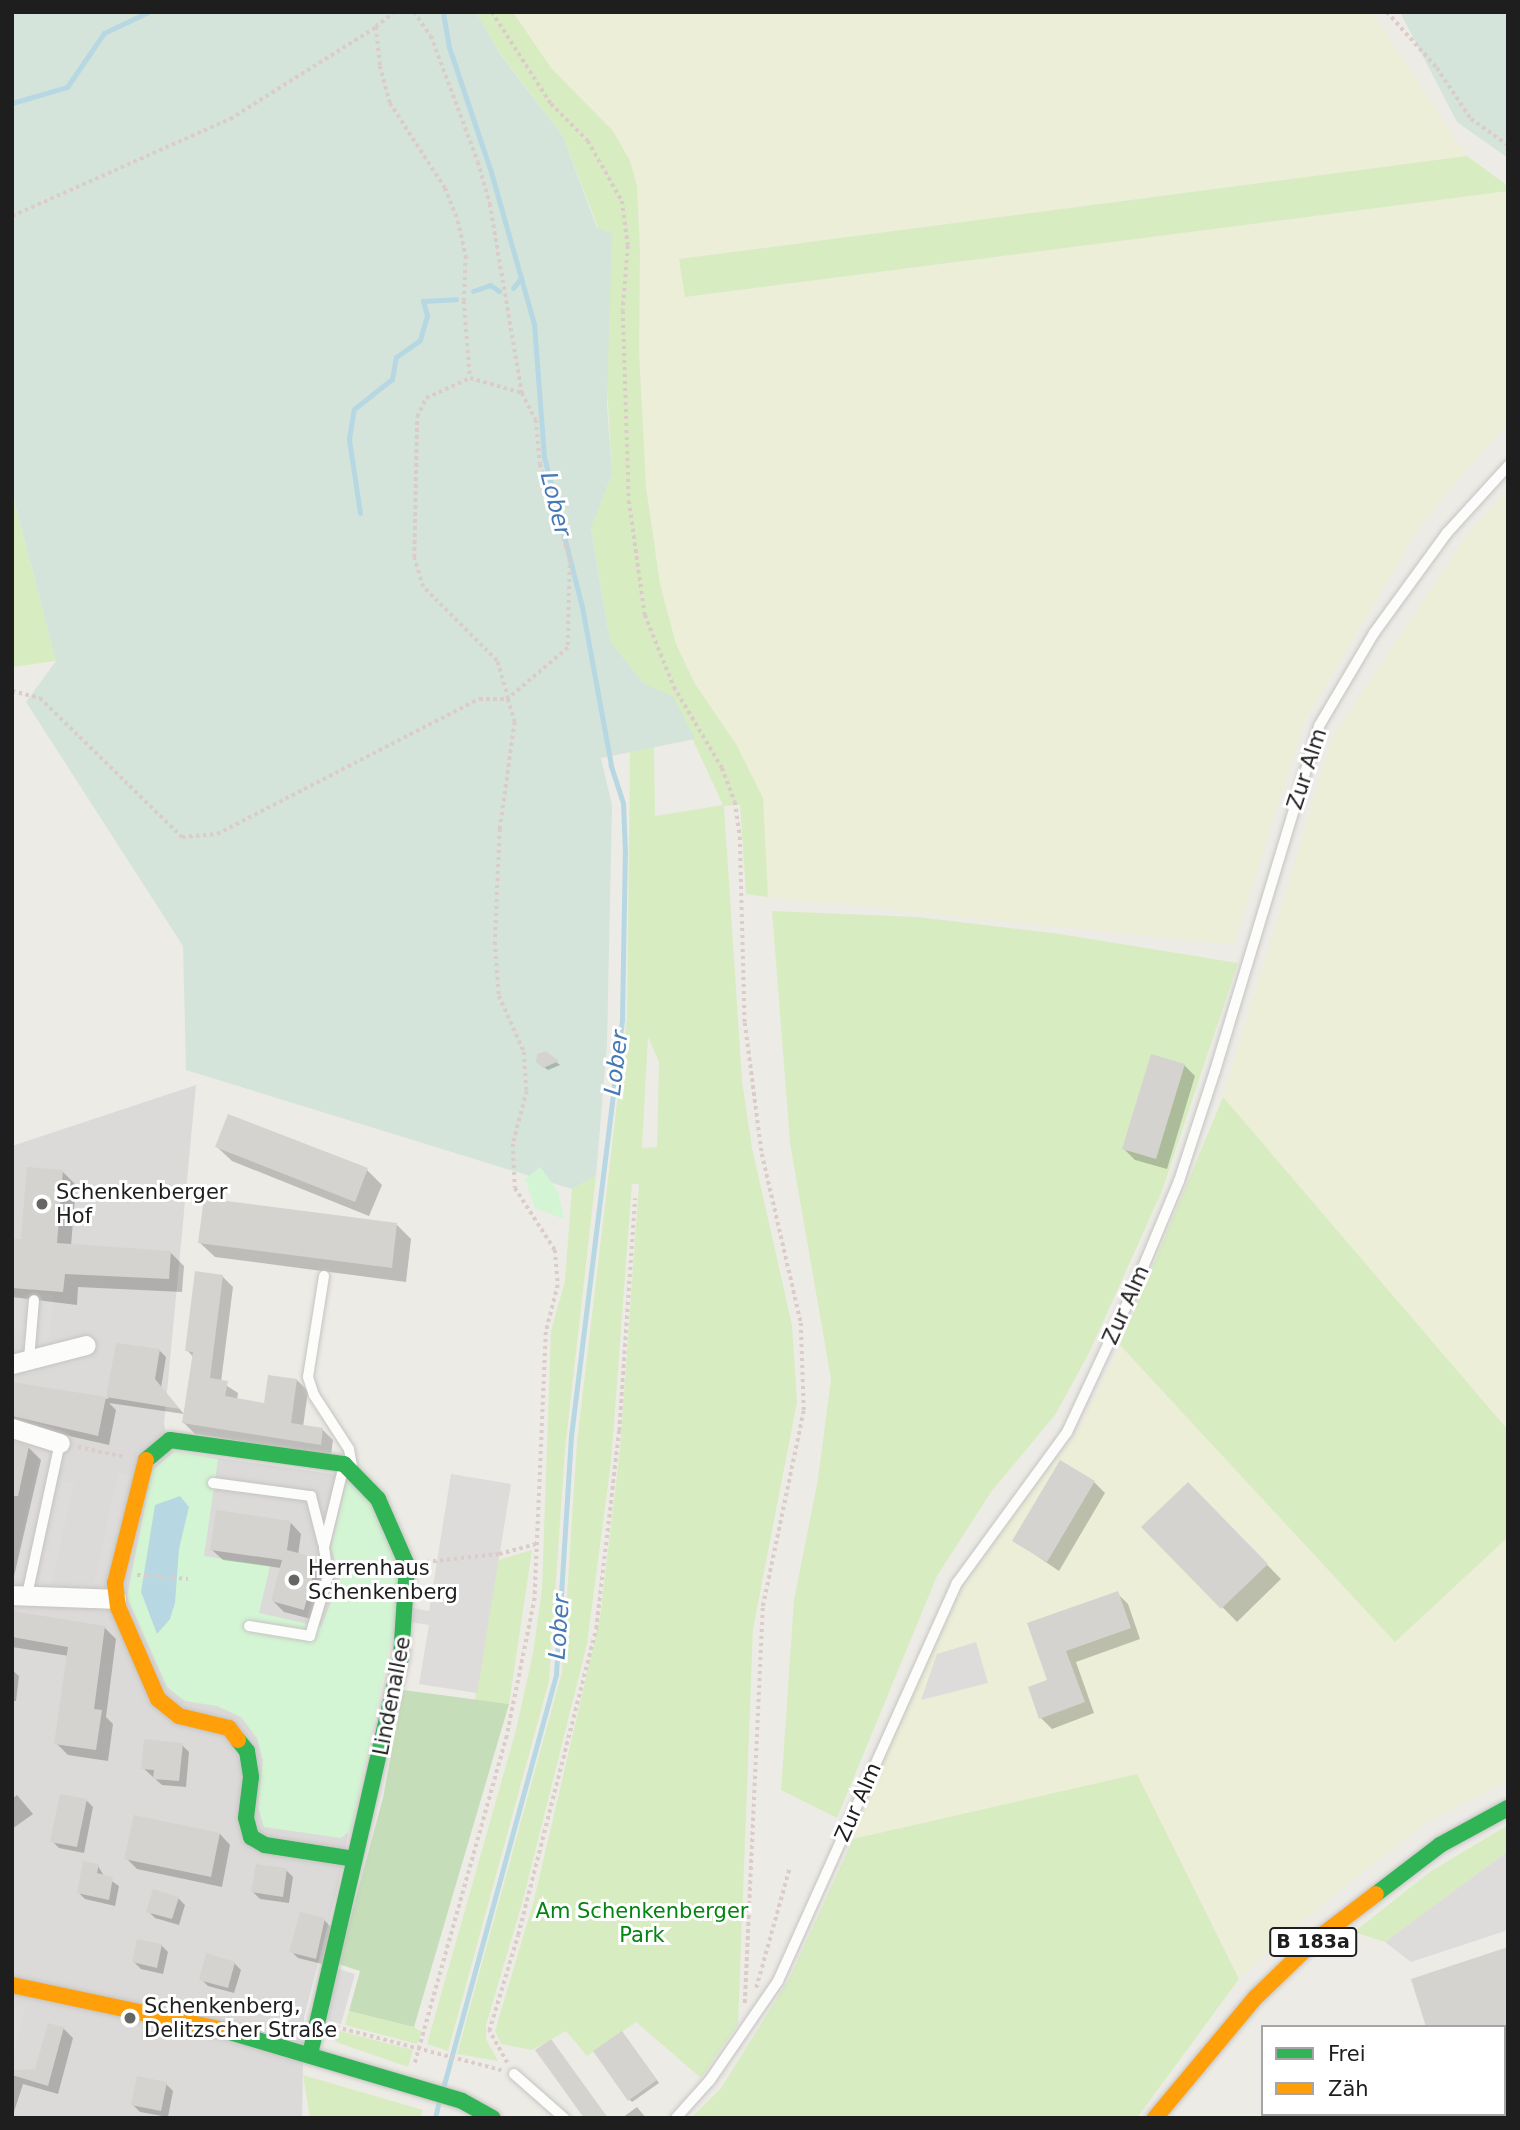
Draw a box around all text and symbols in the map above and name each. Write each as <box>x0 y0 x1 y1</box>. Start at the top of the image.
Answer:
water label: Lober <box>535 469 577 539</box>
street label: Zur Alm <box>1282 725 1332 813</box>
water label: Lober <box>598 1029 634 1097</box>
place label: Schenkenberger Hof <box>56 1179 227 1229</box>
marker: Schenkenberger Hof <box>34 1196 50 1212</box>
street label: Zur Alm <box>1097 1262 1155 1348</box>
place label: Herrenhaus Schenkenberg <box>308 1555 458 1605</box>
marker: Herrenhaus Schenkenberg <box>286 1572 302 1588</box>
water label: Lober <box>543 1594 575 1660</box>
street label: Lindenallee <box>368 1634 416 1758</box>
street label: Zur Alm <box>829 1759 887 1845</box>
park label: Am Schenkenberger Park <box>536 1898 748 1948</box>
road number: B 183a <box>1268 1926 1358 1958</box>
place label: Schenkenberg, Delitzscher Straße <box>144 1993 337 2043</box>
marker: Schenkenberg, Delitzscher Straße <box>122 2010 138 2026</box>
legend <box>1261 2025 1506 2116</box>
text: Frei <box>1328 2042 1365 2066</box>
text: Zäh <box>1328 2077 1369 2101</box>

